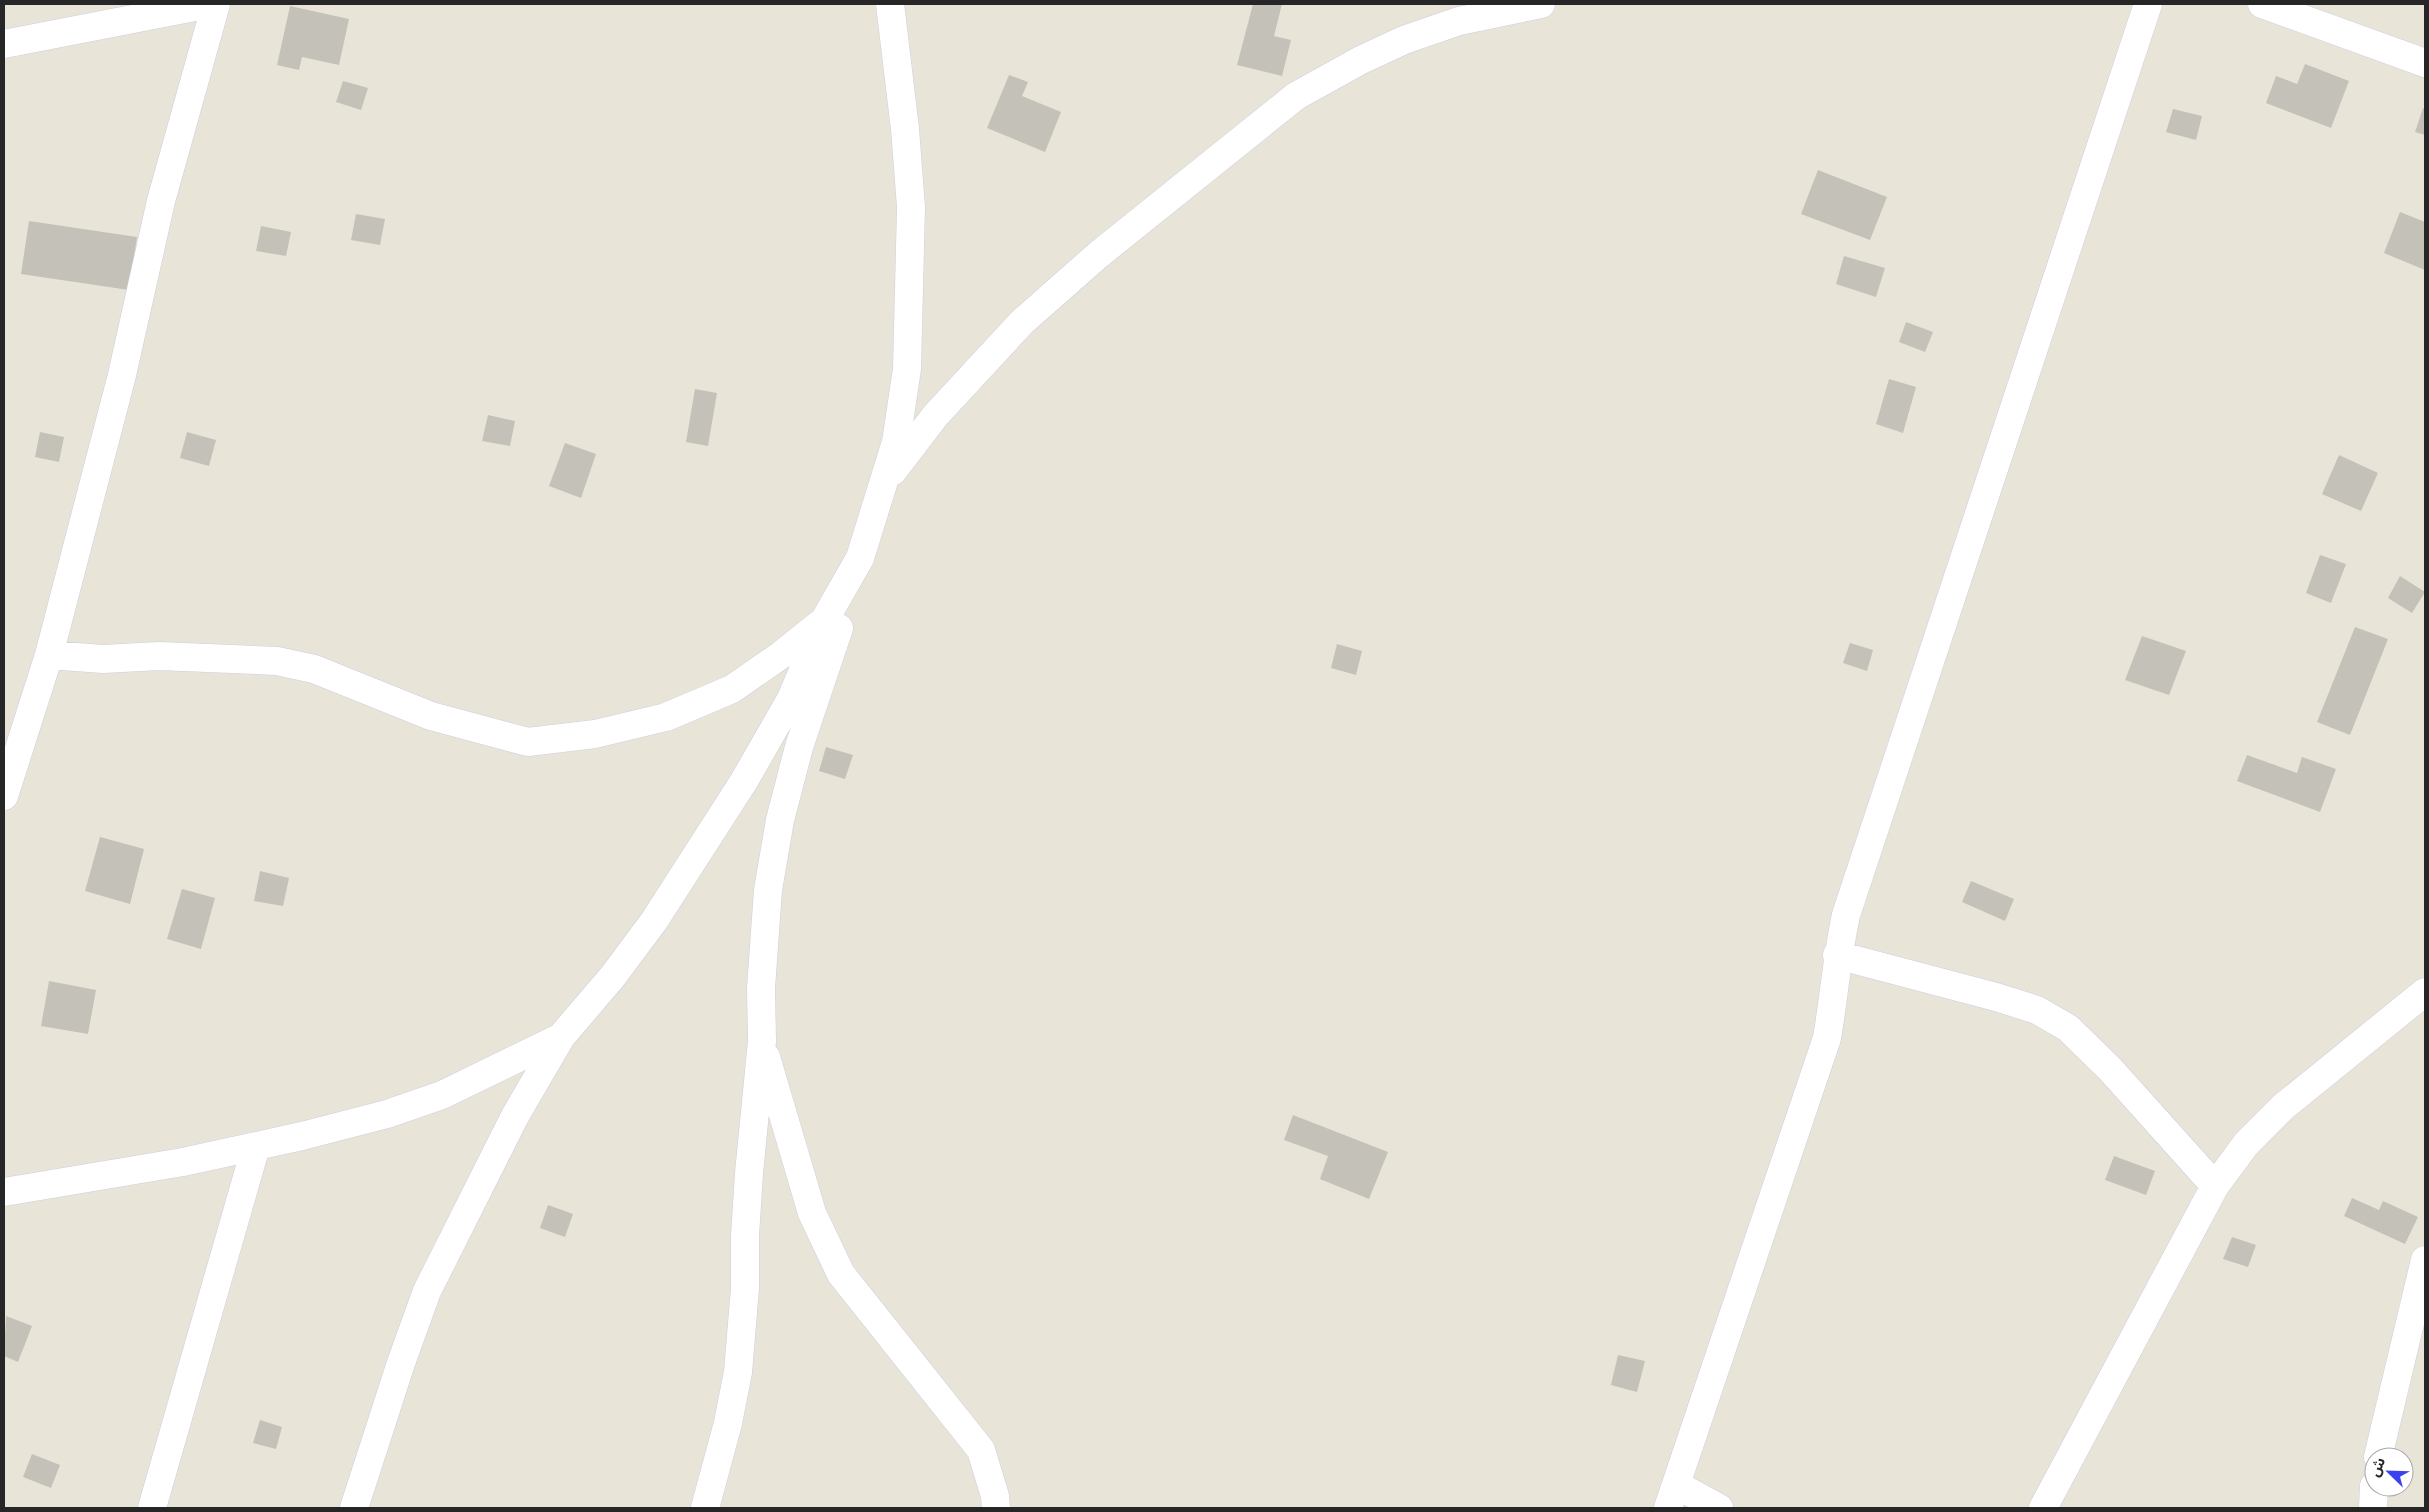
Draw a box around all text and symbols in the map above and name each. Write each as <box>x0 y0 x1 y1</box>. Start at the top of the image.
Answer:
north arrow <box>2364 1447 2414 1497</box>
text: ش <box>2365 1455 2388 1479</box>

